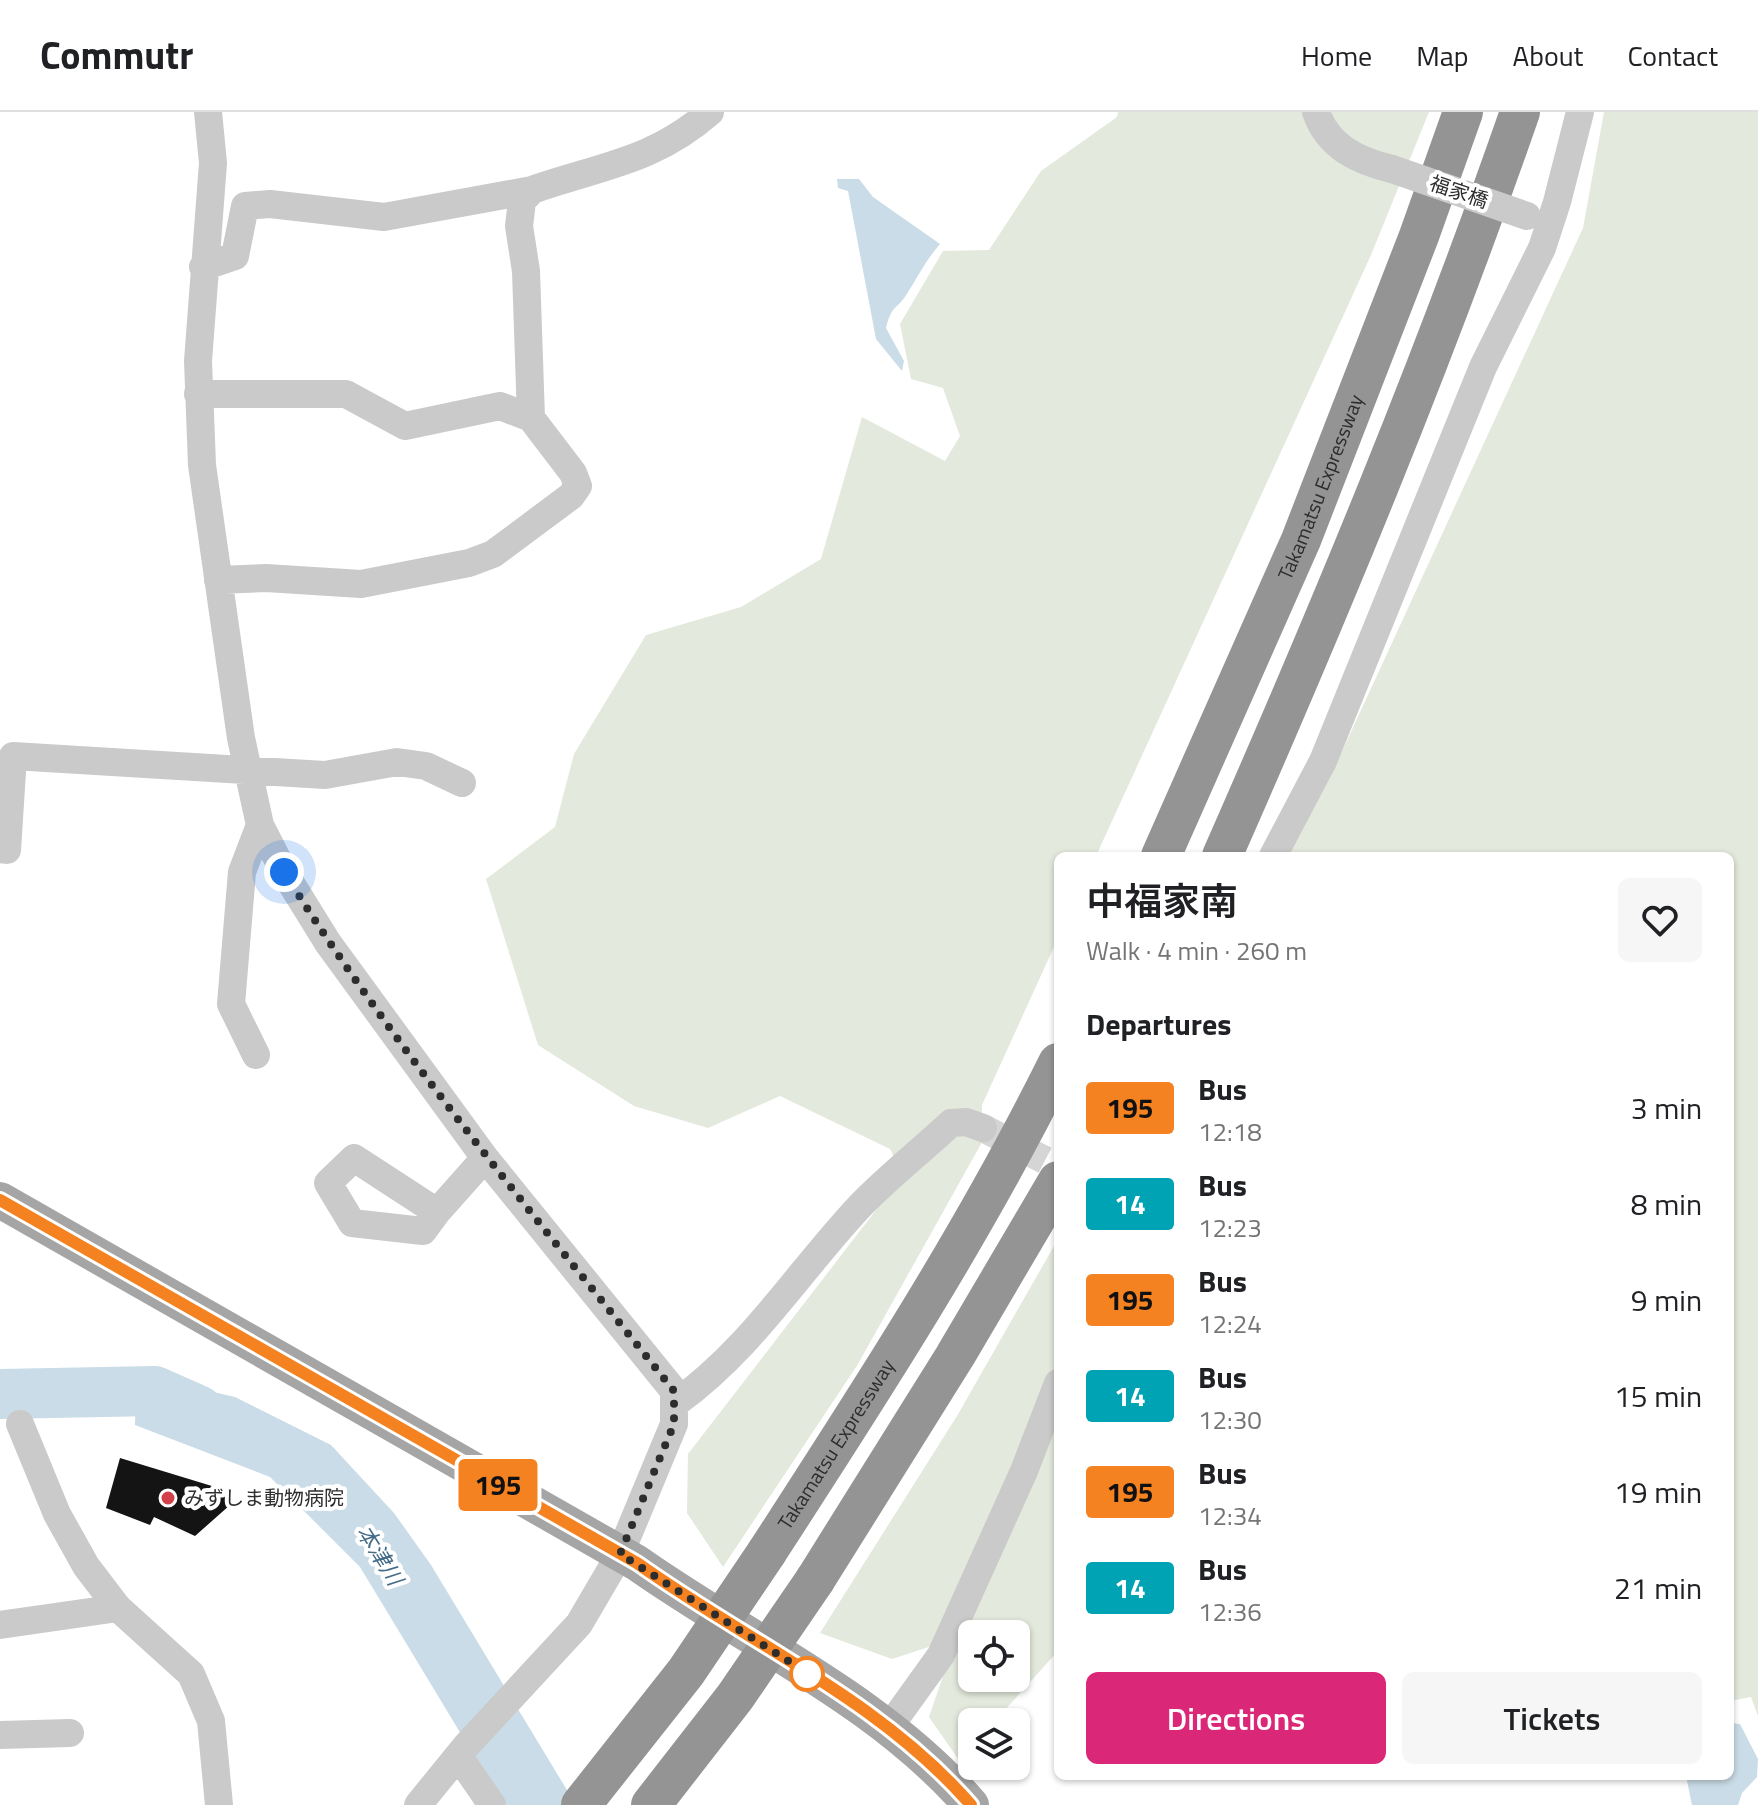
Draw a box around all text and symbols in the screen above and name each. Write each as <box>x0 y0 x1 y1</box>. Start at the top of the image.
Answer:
text: Commutr <box>40 26 193 84</box>
text: Home <box>1301 34 1372 77</box>
text: Map <box>1416 34 1469 77</box>
text: About <box>1513 34 1583 77</box>
text: Contact <box>1627 34 1718 77</box>
street label: 福家橋 <box>1426 167 1493 216</box>
street label: Takamatsu Expressway <box>1269 389 1371 585</box>
your location <box>264 852 304 892</box>
text: 中福家南 <box>1086 872 1238 930</box>
button: heart <box>1618 878 1702 962</box>
text: Walk · 4 min · 260 m <box>1086 931 1307 970</box>
text: Departures <box>1086 1001 1231 1047</box>
text: Bus <box>1198 1066 1247 1112</box>
text: 3 min <box>1631 1085 1702 1131</box>
text: 195 <box>1106 1086 1154 1129</box>
text: 12:18 <box>1198 1112 1262 1151</box>
text: Bus <box>1198 1162 1247 1208</box>
text: 8 min <box>1631 1181 1702 1227</box>
text: 14 <box>1114 1182 1146 1225</box>
text: 12:23 <box>1198 1208 1262 1247</box>
text: Bus <box>1198 1258 1247 1304</box>
text: 9 min <box>1631 1277 1702 1323</box>
text: 195 <box>1106 1278 1154 1321</box>
text: 12:24 <box>1198 1304 1262 1343</box>
street label: Takamatsu Expressway <box>770 1352 902 1536</box>
text: Bus <box>1198 1354 1247 1400</box>
text: 15 min <box>1614 1373 1702 1419</box>
text: 14 <box>1114 1374 1146 1417</box>
text: 12:30 <box>1198 1400 1262 1439</box>
text: Bus <box>1198 1450 1247 1496</box>
line badge: 195 <box>452 1459 544 1511</box>
text: 195 <box>474 1463 522 1506</box>
text: 19 min <box>1614 1469 1702 1515</box>
text: 195 <box>1106 1470 1154 1513</box>
place label: みずしま動物病院 <box>184 1482 344 1513</box>
marker: みずしま動物病院 <box>159 1489 177 1507</box>
text: 12:34 <box>1198 1496 1262 1535</box>
water label: 本津川 <box>348 1518 413 1594</box>
text: Bus <box>1198 1546 1247 1592</box>
text: 21 min <box>1614 1565 1702 1611</box>
text: 14 <box>1114 1566 1146 1609</box>
text: 12:36 <box>1198 1592 1262 1631</box>
map controls <box>958 1620 1030 1780</box>
button: locate <box>958 1620 1030 1692</box>
unlabelled marker <box>790 1657 824 1691</box>
button: Directions <box>1086 1672 1386 1764</box>
button: Tickets <box>1402 1672 1702 1764</box>
button: layers <box>958 1708 1030 1780</box>

